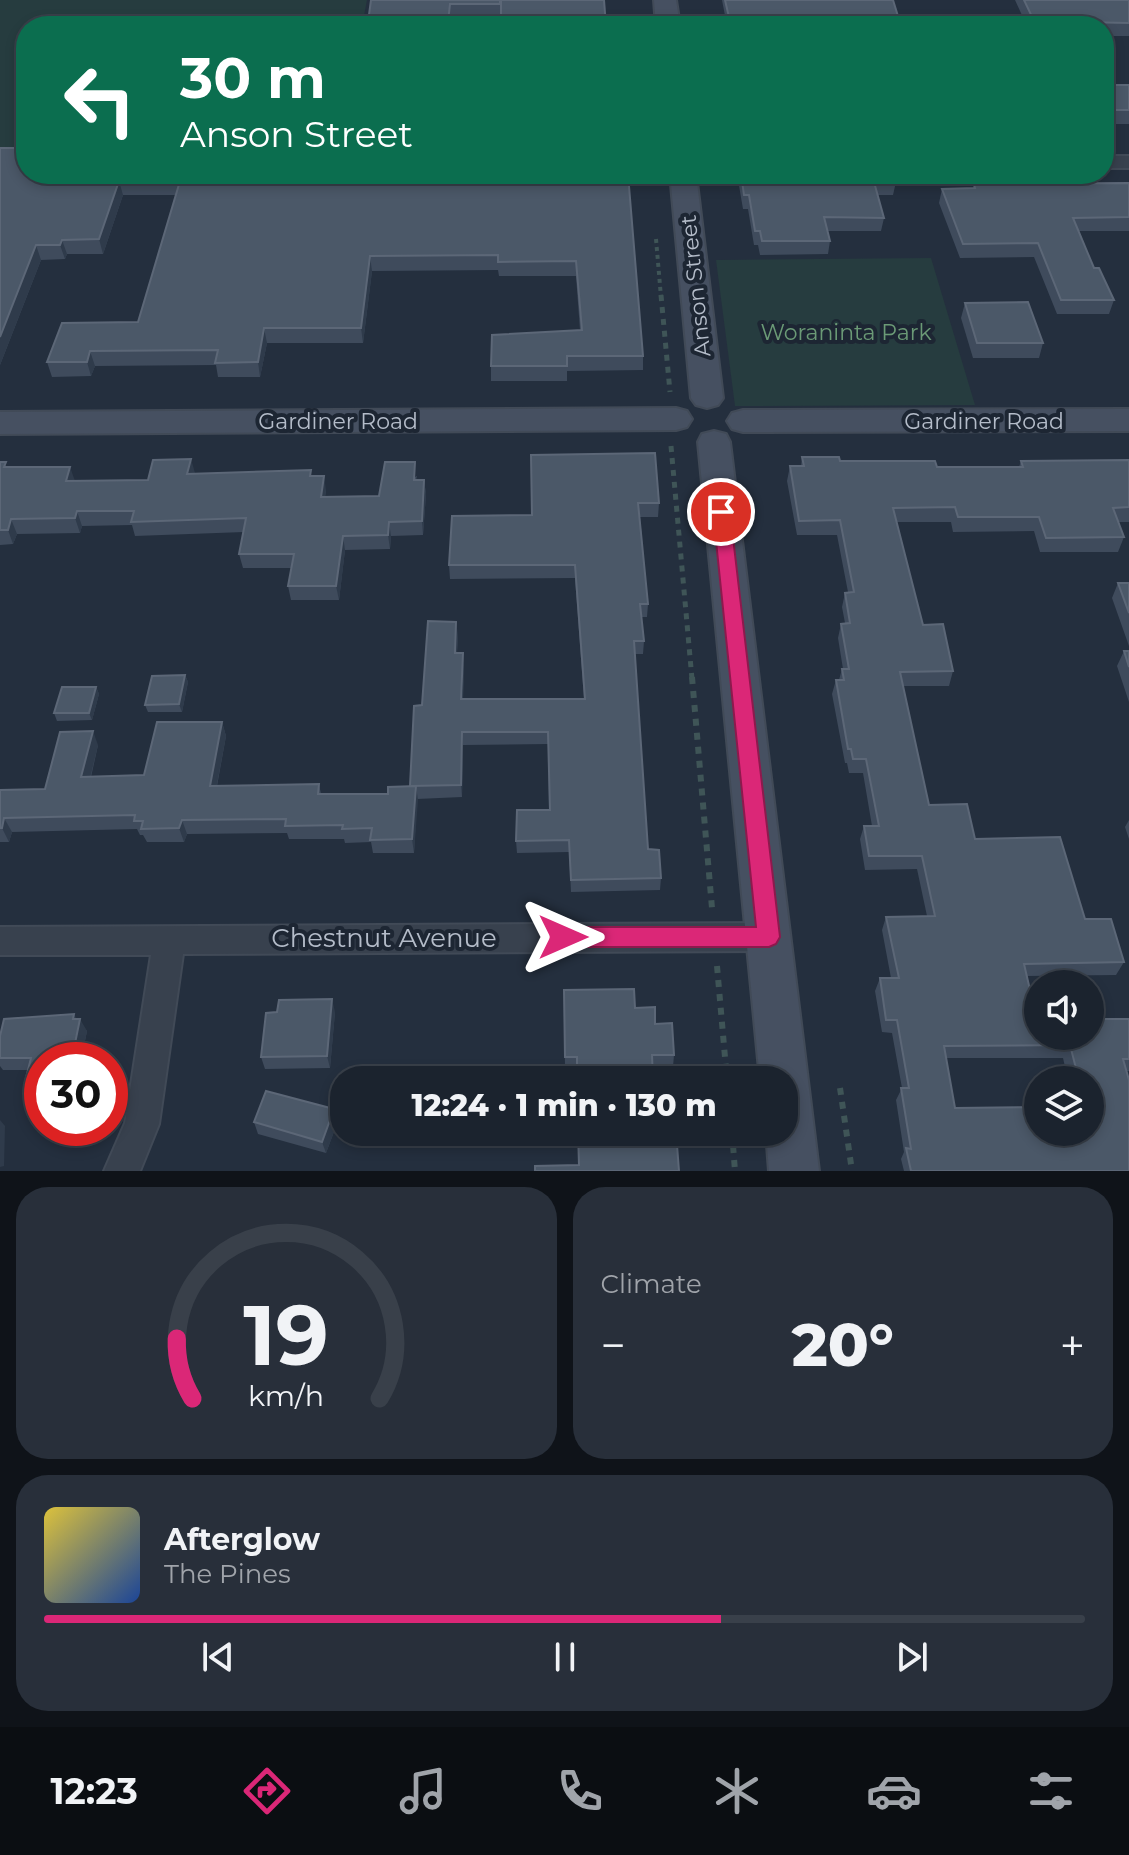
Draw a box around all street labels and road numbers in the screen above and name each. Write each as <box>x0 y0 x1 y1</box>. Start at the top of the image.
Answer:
street label: Anson Street <box>675 214 716 358</box>
street label: Gardiner Road <box>258 408 418 435</box>
street label: Gardiner Road <box>904 408 1064 435</box>
street label: Chestnut Avenue <box>271 922 497 954</box>

